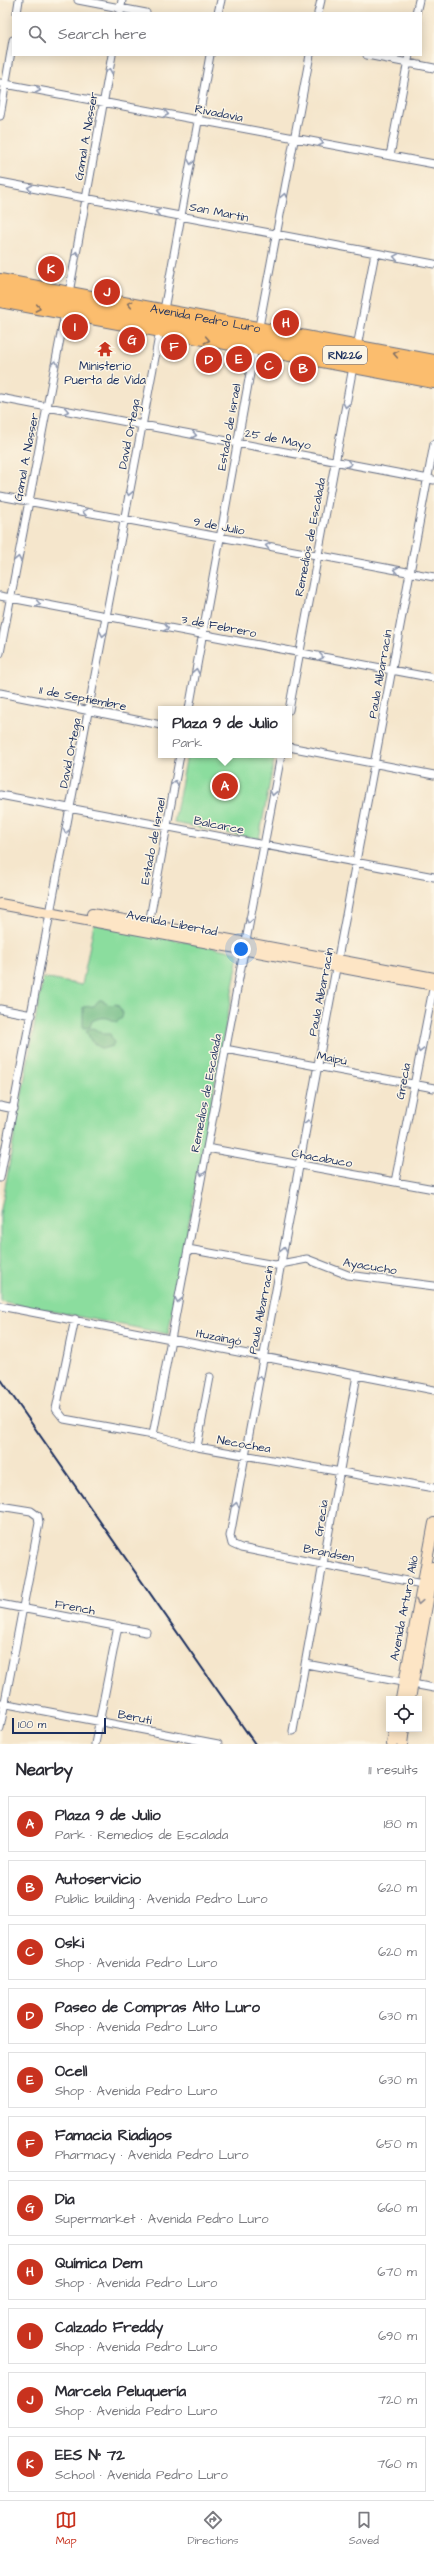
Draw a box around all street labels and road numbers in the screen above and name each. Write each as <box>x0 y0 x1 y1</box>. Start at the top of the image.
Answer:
street label: Gamal A. Nasser <box>70 90 103 182</box>
street label: Rivadavia <box>193 100 245 127</box>
street label: San Martín <box>188 198 250 227</box>
street label: Avenida Pedro Luro <box>149 300 262 337</box>
road number: RN226 <box>323 346 367 364</box>
street label: Estado de Israel <box>213 382 246 472</box>
street label: David Ortega <box>114 398 146 471</box>
street label: Gamal A. Nasser <box>10 411 43 503</box>
street label: 25 de Mayo <box>243 425 313 455</box>
street label: Remedios de Escalada <box>291 476 330 598</box>
street label: 9 de Julio <box>192 513 246 540</box>
street label: 3 de Febrero <box>180 611 258 642</box>
street label: Paula Albarracín <box>364 628 397 720</box>
street label: 11 de Septiembre <box>38 682 128 715</box>
street label: David Ortega <box>55 717 87 790</box>
street label: Estado de Israel <box>137 796 170 886</box>
street label: Balcarce <box>192 812 246 839</box>
street label: Avenida Libertad <box>125 906 219 941</box>
street label: Paula Albarracín <box>305 946 338 1038</box>
street label: Remedios de Escalada <box>187 1032 226 1154</box>
street label: Maipú <box>315 1047 349 1070</box>
street label: Grecia <box>392 1061 415 1101</box>
street label: Chacabuco <box>290 1145 354 1172</box>
street label: Ayacucho <box>342 1254 398 1280</box>
street label: Paula Albarracín <box>245 1264 278 1356</box>
street label: Ituzaingó <box>195 1325 243 1351</box>
street label: Necochea <box>216 1431 272 1458</box>
street label: Grecia <box>310 1499 333 1538</box>
street label: Brandsen <box>302 1540 356 1567</box>
street label: Avenida Arturo Alió <box>386 1554 423 1662</box>
street label: French <box>53 1596 97 1619</box>
street label: Beruti <box>116 1706 154 1729</box>

